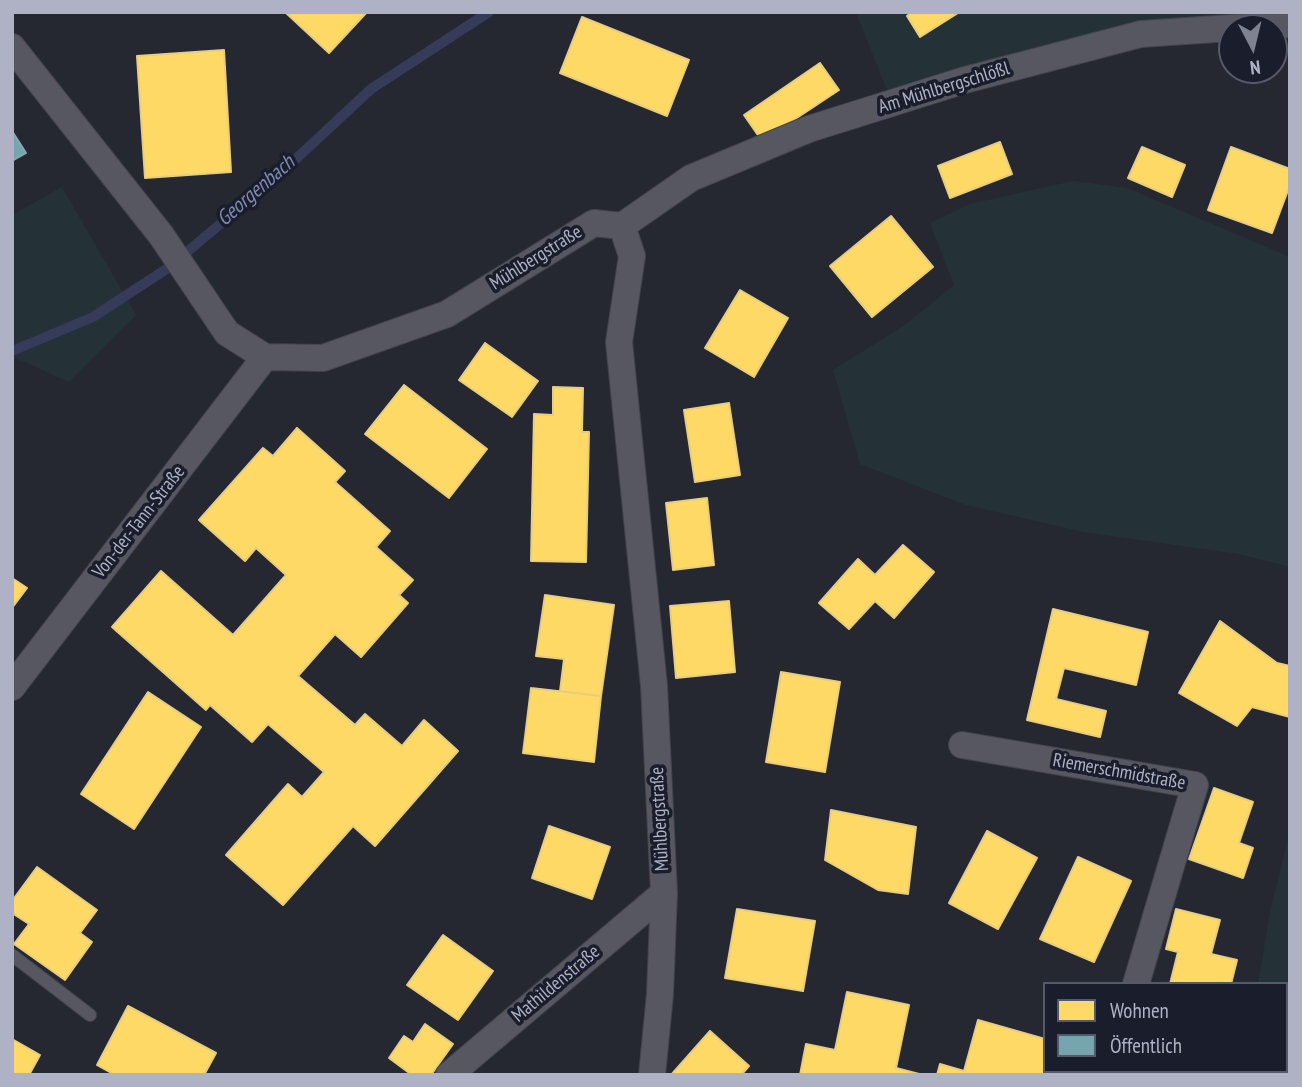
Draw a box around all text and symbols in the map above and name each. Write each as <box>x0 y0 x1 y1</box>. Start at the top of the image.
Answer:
north arrow <box>1218 14 1288 84</box>
text: N <box>1249 55 1262 80</box>
street label: Am Mühlbergschlößl <box>876 57 1012 119</box>
water label: Georgenbach <box>212 150 300 232</box>
street label: Mühlbergstraße <box>486 221 586 295</box>
street label: Von-der-Tann-Straße <box>88 461 190 583</box>
street label: Riemerschmidstraße <box>1051 749 1187 795</box>
street label: Mühlbergstraße <box>646 766 674 872</box>
street label: Mathildenstraße <box>507 941 605 1027</box>
legend <box>1043 982 1288 1073</box>
text: Wohnen <box>1110 997 1169 1024</box>
text: Öffentlich <box>1110 1032 1182 1059</box>

